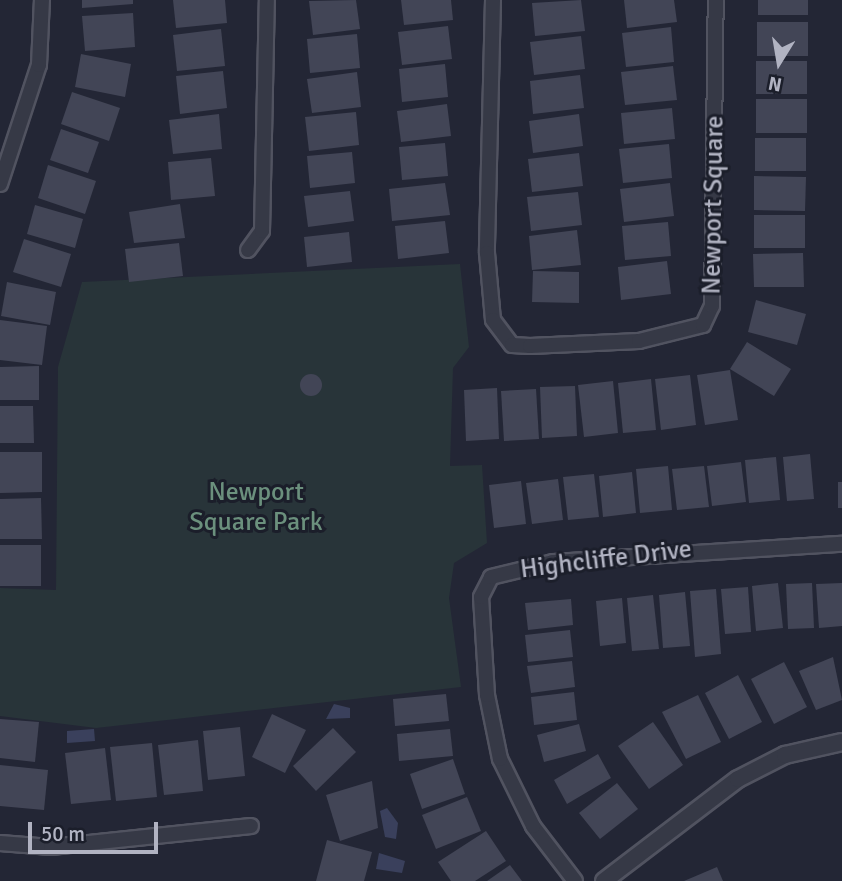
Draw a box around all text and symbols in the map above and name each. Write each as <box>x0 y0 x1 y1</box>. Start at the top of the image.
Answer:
north arrow <box>744 28 814 98</box>
text: N <box>766 71 784 97</box>
street label: Newport Square <box>697 115 731 295</box>
park label: Newport Square Park <box>189 477 323 538</box>
street label: Highcliffe Drive <box>519 534 693 586</box>
scale bar <box>32 808 161 852</box>
text: 50 m <box>41 821 85 847</box>

